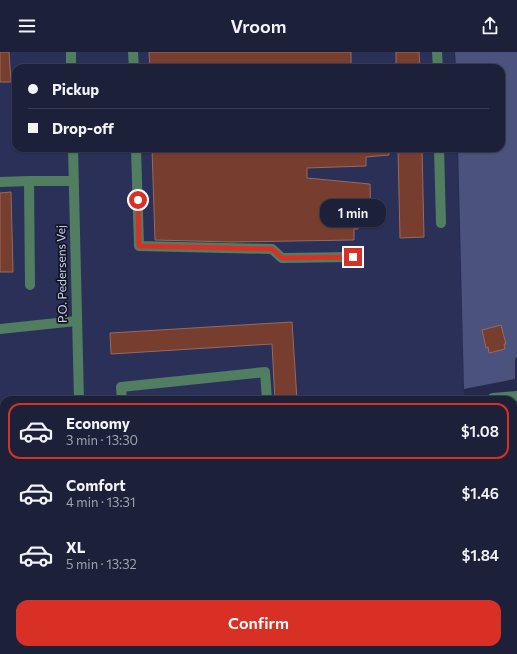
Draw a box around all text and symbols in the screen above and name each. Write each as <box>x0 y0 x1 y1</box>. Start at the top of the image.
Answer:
icon: menu <box>16 15 38 37</box>
text: Vroom <box>230 15 287 37</box>
icon: share <box>479 15 501 37</box>
text: Pickup <box>52 80 99 98</box>
text: Drop-off <box>52 119 114 137</box>
route start <box>129 191 147 209</box>
callout: 1 min <box>320 199 386 227</box>
text: 1 min <box>338 205 368 221</box>
street label: P.O. Pedersens Vej <box>53 225 69 323</box>
route end <box>344 248 362 266</box>
icon: car <box>18 413 54 449</box>
text: Economy <box>66 414 130 432</box>
text: $1.08 <box>461 422 499 440</box>
text: 3 min · 13:30 <box>66 432 138 448</box>
icon: car <box>18 475 54 511</box>
text: Comfort <box>66 476 126 494</box>
text: $1.46 <box>462 484 499 502</box>
text: 4 min · 13:31 <box>66 494 136 510</box>
icon: car <box>18 537 54 573</box>
text: XL <box>66 538 85 556</box>
text: $1.84 <box>462 546 499 564</box>
text: 5 min · 13:32 <box>66 556 137 572</box>
button: Confirm <box>16 600 501 646</box>

